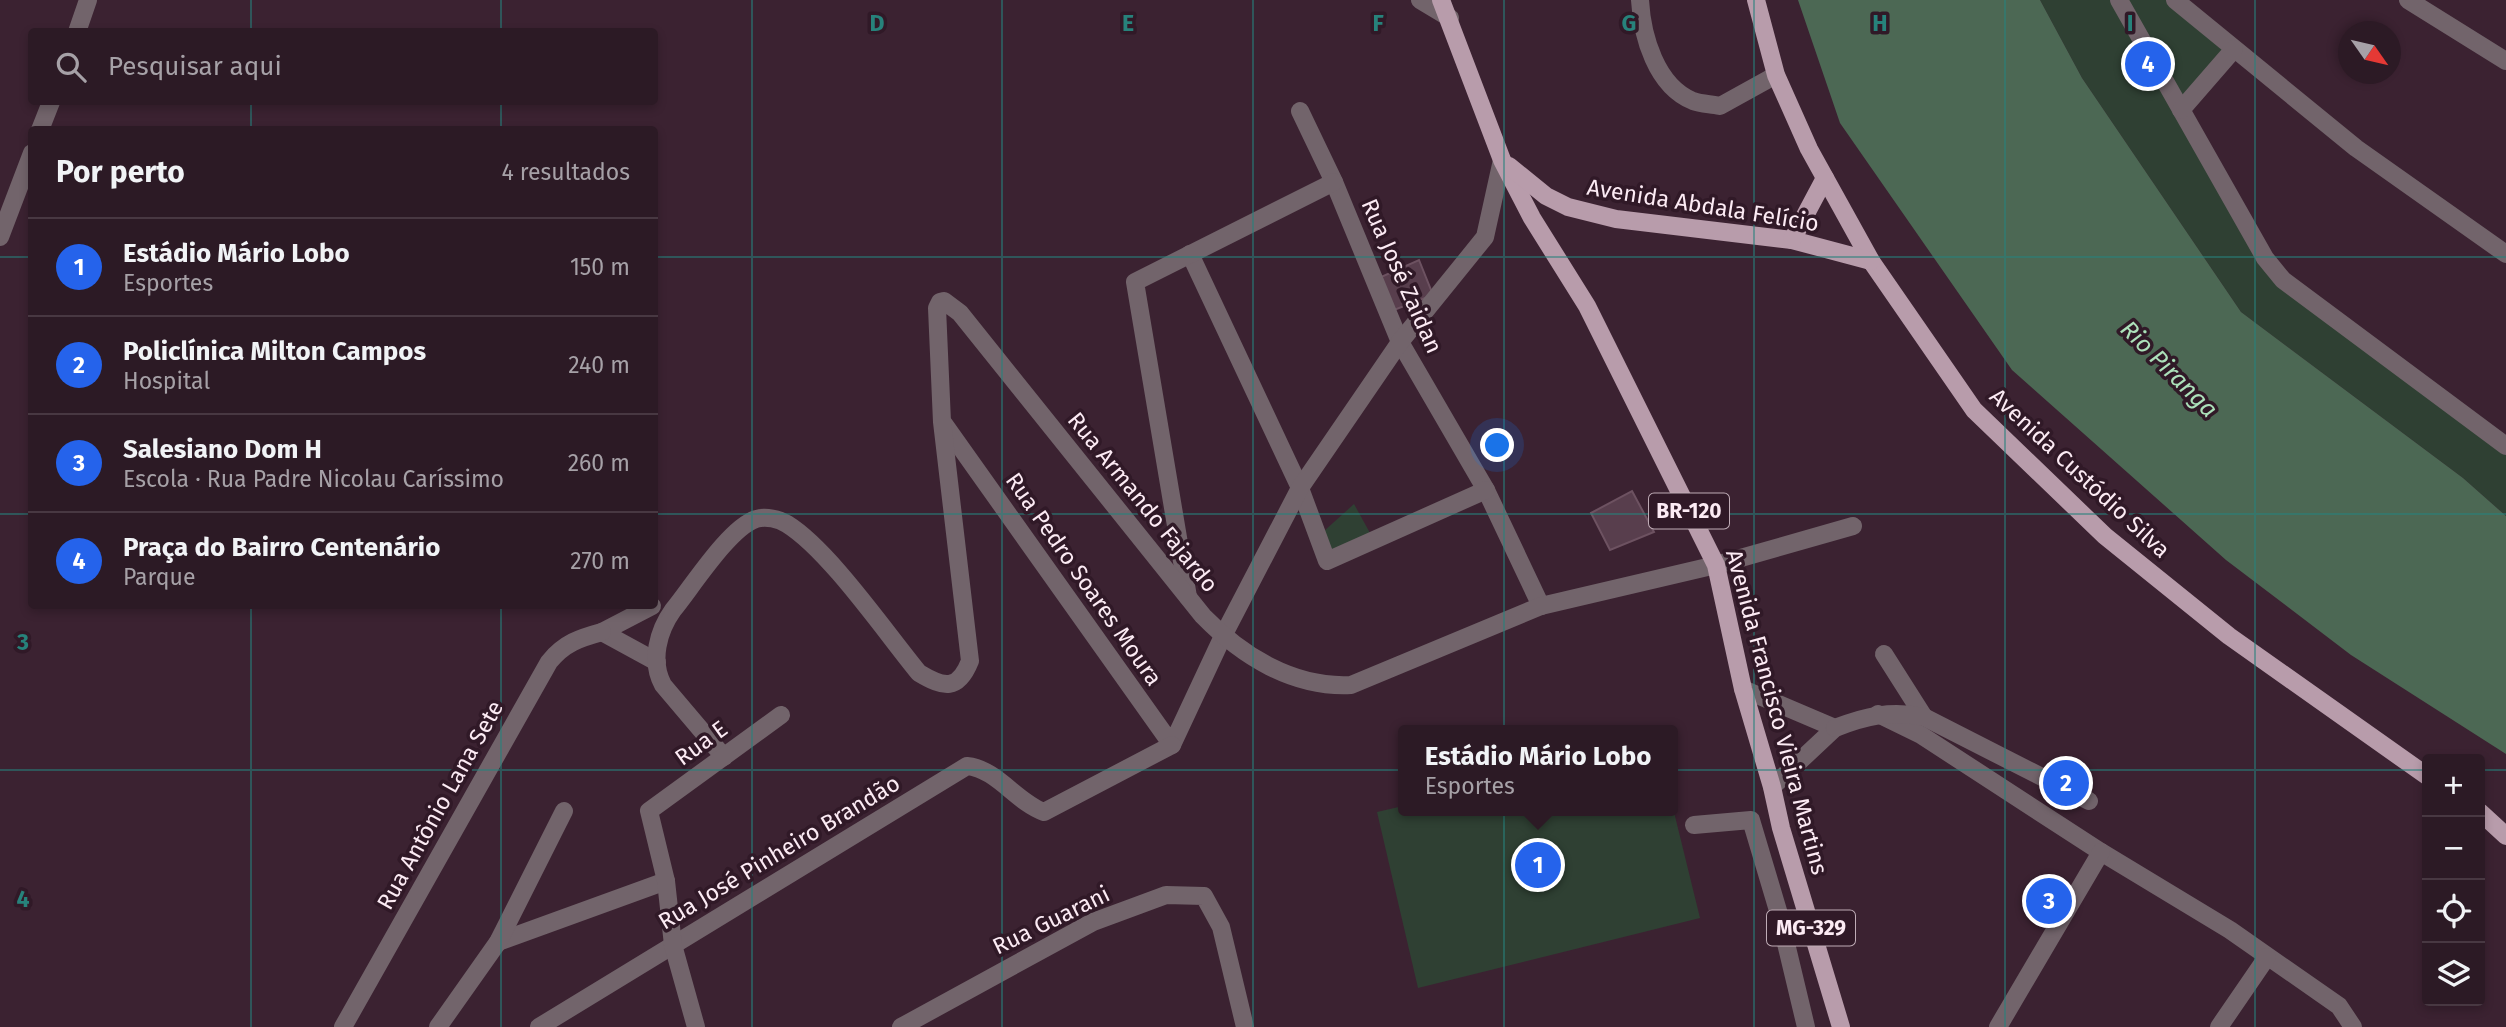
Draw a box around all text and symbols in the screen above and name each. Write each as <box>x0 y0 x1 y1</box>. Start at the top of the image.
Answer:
text: D <box>870 9 885 37</box>
text: E <box>1122 9 1134 37</box>
text: F <box>1372 9 1384 37</box>
text: G <box>1622 9 1636 37</box>
text: H <box>1872 9 1888 37</box>
text: I <box>2127 9 2133 37</box>
north arrow <box>2338 21 2401 84</box>
search box <box>28 28 658 105</box>
pin: 4 <box>2125 38 2171 90</box>
icon: search <box>52 48 90 86</box>
text: Pesquisar aqui <box>108 51 282 82</box>
text: Por perto <box>56 154 185 190</box>
text: 4 resultados <box>501 158 630 186</box>
street label: Avenida Abdala Felício <box>1585 173 1821 237</box>
street label: Rua José Zaidan <box>1355 194 1449 358</box>
text: Estádio Mário Lobo <box>123 238 350 269</box>
text: 1 <box>74 253 84 281</box>
text: 150 m <box>570 253 630 281</box>
text: Esportes <box>123 269 213 297</box>
water label: Rio Piranga <box>2115 315 2223 423</box>
text: Policlínica Milton Campos <box>123 336 426 367</box>
text: 2 <box>73 351 85 379</box>
text: 240 m <box>568 351 630 379</box>
text: Hospital <box>123 367 210 395</box>
street label: Avenida Custódio Silva <box>1984 382 2176 564</box>
street label: Rua Armando Fajardo <box>1062 406 1224 598</box>
your location <box>1480 428 1514 462</box>
text: Salesiano Dom H <box>123 434 322 465</box>
text: 3 <box>73 449 85 477</box>
text: 260 m <box>568 449 630 477</box>
text: Escola · Rua Padre Nicolau Caríssimo <box>123 465 504 493</box>
street label: Rua Pedro Soares Moura <box>1000 467 1168 691</box>
road number: BR-120 <box>1649 494 1729 528</box>
text: Praça do Bairro Centenário <box>123 532 440 563</box>
street label: Avenida Francisco Vieira Martins <box>1720 546 1834 878</box>
text: 4 <box>73 547 86 575</box>
text: 270 m <box>570 547 630 575</box>
text: Parque <box>123 563 195 591</box>
text: 3 <box>16 628 29 656</box>
street label: Rua Antônio Lana Sete <box>371 696 509 914</box>
street label: Rua E <box>669 715 733 771</box>
popup <box>1398 725 1678 816</box>
text: Estádio Mário Lobo <box>1425 741 1651 772</box>
map controls <box>2422 754 2485 1006</box>
button: + <box>2422 754 2485 817</box>
pin: 2 <box>2043 757 2089 809</box>
street label: Rua José Pinheiro Brandão <box>653 769 905 935</box>
text: Esportes <box>1425 772 1515 800</box>
button: − <box>2422 817 2485 880</box>
pin: 1 <box>1515 839 1561 891</box>
pin: 3 <box>2026 875 2072 927</box>
street label: Rua Guarani <box>988 880 1114 960</box>
button: locate <box>2422 880 2485 943</box>
text: 4 <box>17 885 30 913</box>
road number: MG-329 <box>1767 911 1855 946</box>
button: layers <box>2422 943 2485 1006</box>

